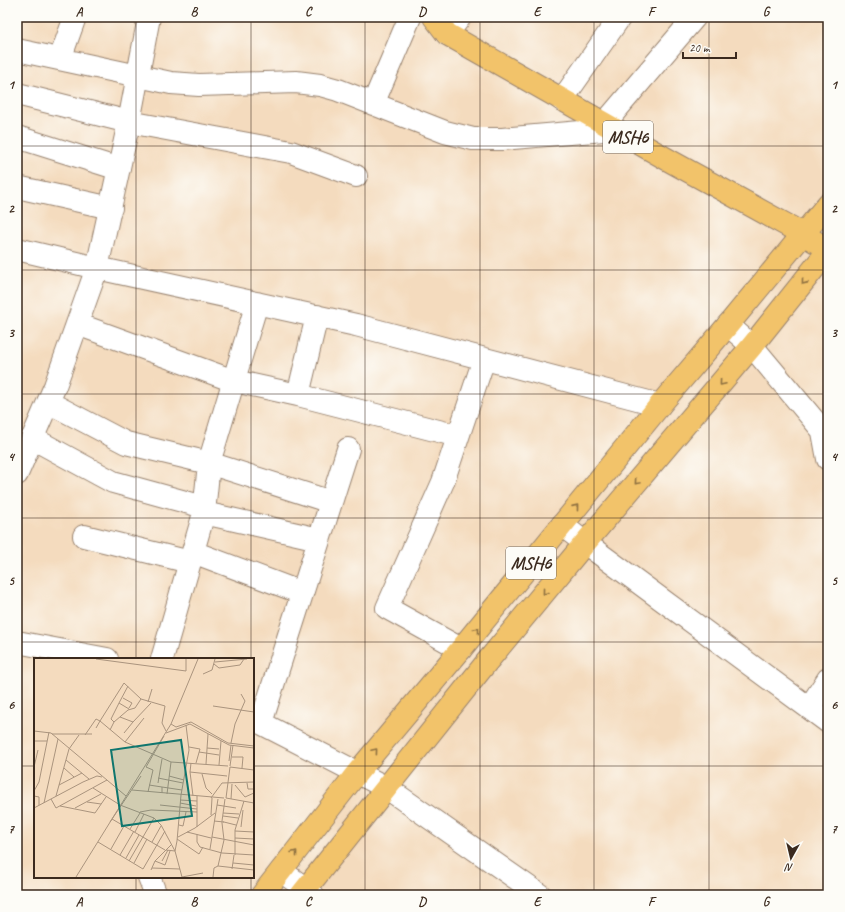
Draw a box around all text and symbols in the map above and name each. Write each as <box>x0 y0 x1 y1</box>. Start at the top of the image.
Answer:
text: A <box>76 4 84 20</box>
text: B <box>191 4 199 20</box>
text: C <box>305 4 313 20</box>
text: D <box>418 4 427 20</box>
text: E <box>534 4 543 20</box>
text: F <box>648 4 657 20</box>
text: G <box>763 4 771 20</box>
scale bar <box>683 34 736 60</box>
text: 20 m <box>689 40 711 56</box>
text: 1 <box>8 77 16 93</box>
text: 1 <box>831 77 839 93</box>
road number: MSH6 <box>603 121 653 153</box>
text: 2 <box>8 201 15 217</box>
text: 2 <box>831 201 838 217</box>
one-way arrow <box>801 277 808 284</box>
text: 3 <box>8 325 15 341</box>
text: 3 <box>831 325 838 341</box>
one-way arrow <box>719 378 726 385</box>
text: 4 <box>8 449 16 465</box>
text: 4 <box>831 449 839 465</box>
one-way arrow <box>635 477 642 484</box>
one-way arrow <box>572 505 579 512</box>
road number: MSH6 <box>506 547 556 579</box>
text: 5 <box>8 573 15 589</box>
text: 5 <box>831 573 838 589</box>
one-way arrow <box>542 587 549 595</box>
one-way arrow <box>472 628 479 635</box>
inset map <box>34 658 254 878</box>
text: 6 <box>8 697 15 713</box>
text: 6 <box>831 697 838 713</box>
one-way arrow <box>371 749 378 756</box>
text: 7 <box>8 821 15 837</box>
text: 7 <box>831 821 838 837</box>
north arrow <box>771 838 811 878</box>
one-way arrow <box>290 851 297 858</box>
text: N <box>783 860 794 875</box>
text: A <box>76 894 84 910</box>
text: B <box>191 894 199 910</box>
text: C <box>305 894 313 910</box>
text: D <box>418 894 427 910</box>
text: E <box>534 894 543 910</box>
text: F <box>648 894 657 910</box>
text: G <box>763 894 771 910</box>

